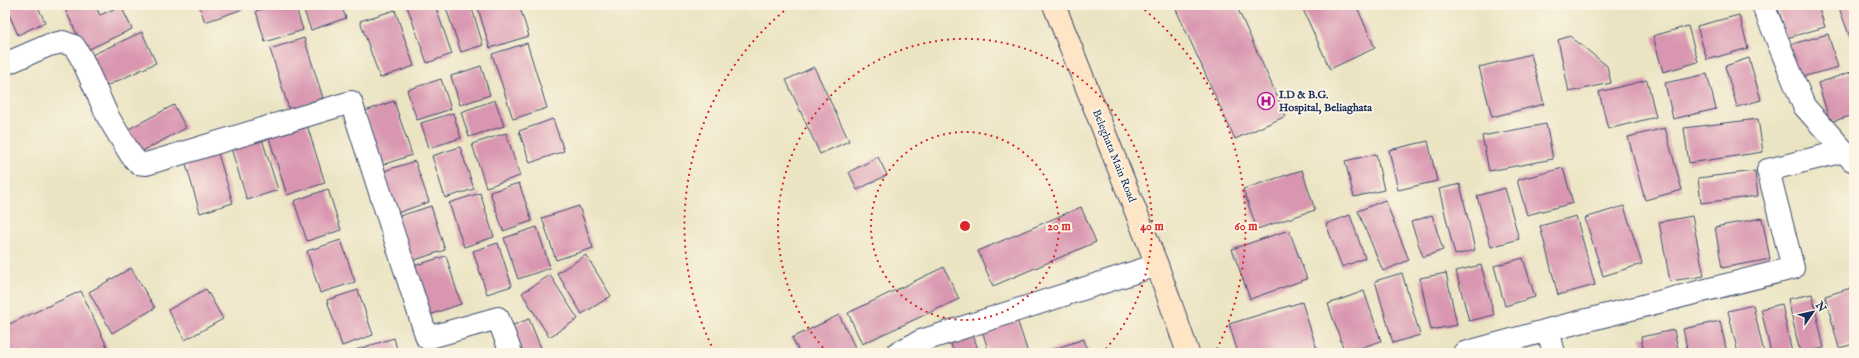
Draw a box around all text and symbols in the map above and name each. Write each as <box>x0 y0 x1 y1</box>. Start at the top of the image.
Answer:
place label: I.D & B.G. Hospital, Beliaghata <box>1279 88 1372 115</box>
hospital icon: I.D & B.G. Hospital, Beliaghata <box>1256 91 1276 111</box>
street label: Beleghata Main Road <box>1089 107 1139 205</box>
centre of rings <box>958 219 972 233</box>
text: 20 m <box>1047 219 1071 234</box>
text: 40 m <box>1140 219 1165 234</box>
text: 60 m <box>1235 219 1258 234</box>
north arrow <box>1793 292 1833 332</box>
text: N <box>1811 298 1829 315</box>

